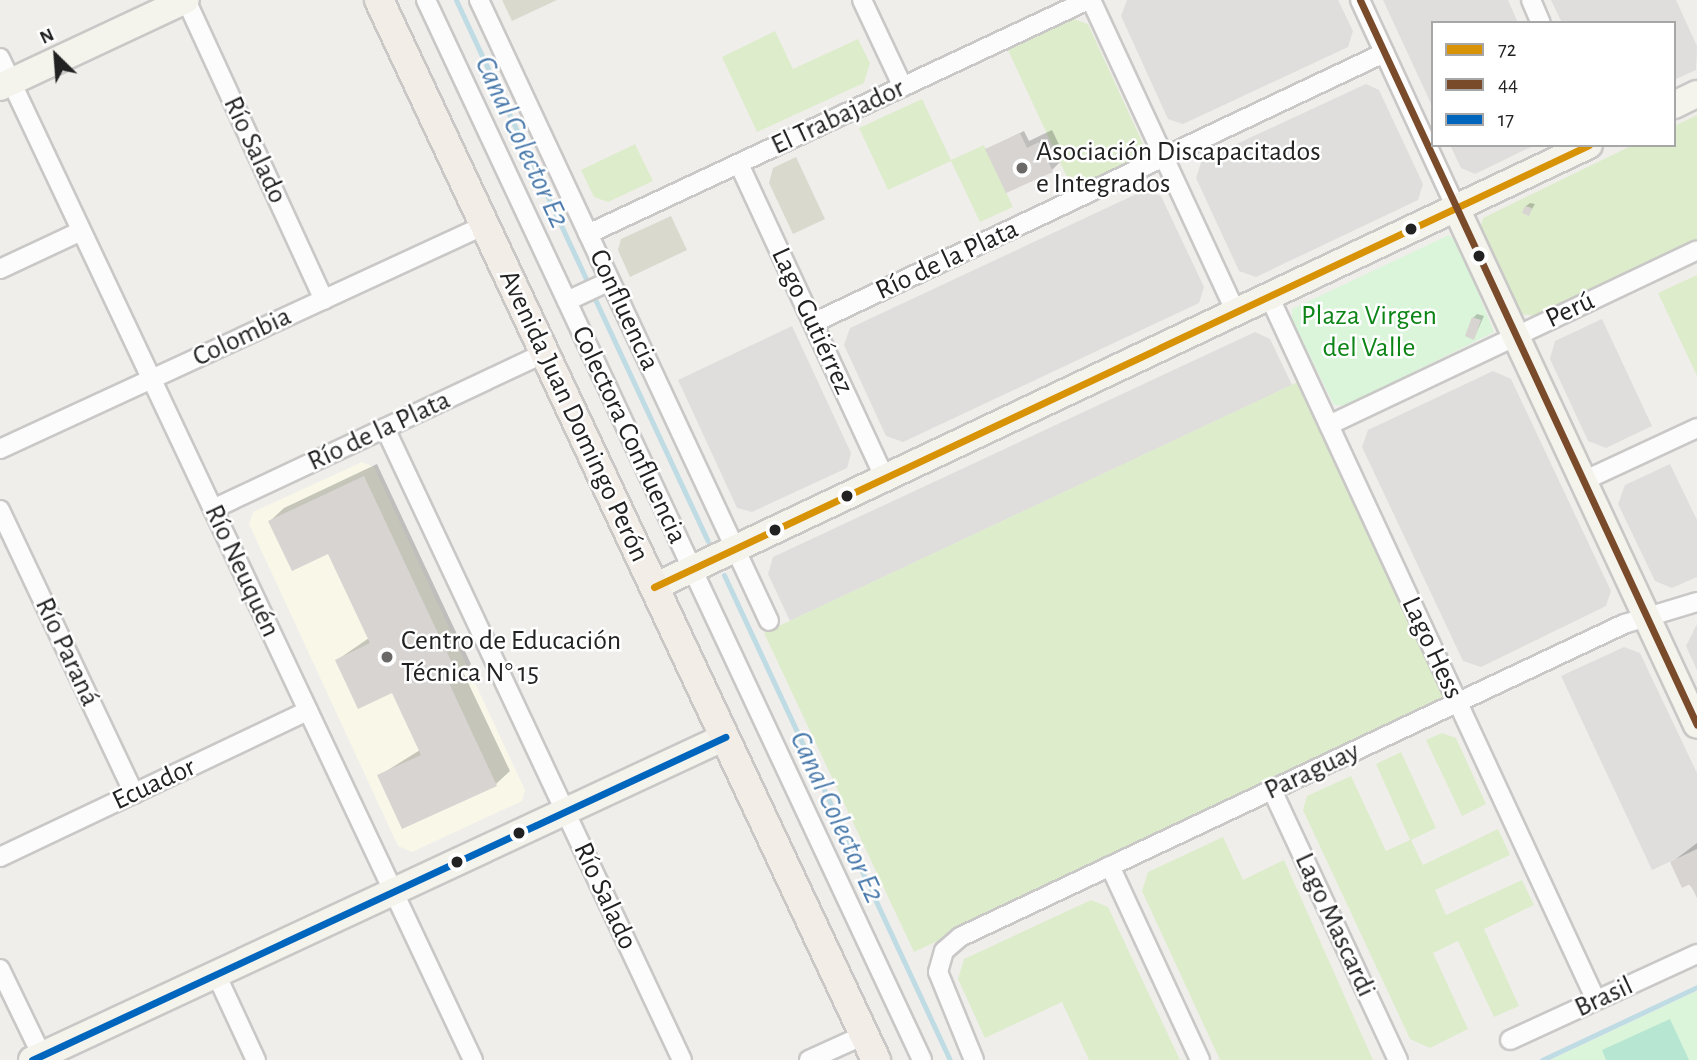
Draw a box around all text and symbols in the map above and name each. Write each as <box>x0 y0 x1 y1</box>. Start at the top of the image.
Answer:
north arrow <box>21 21 91 91</box>
legend <box>1431 21 1676 147</box>
text: N <box>37 25 57 48</box>
text: 72 <box>1498 39 1516 60</box>
water label: Canal Colector E2 <box>466 50 578 234</box>
street label: El Trabajador <box>766 71 910 163</box>
text: 44 <box>1498 74 1518 95</box>
street label: Río Salado <box>216 91 294 209</box>
text: 17 <box>1498 109 1514 130</box>
place label: Asociación Discapacitados e Integrados <box>1036 135 1321 201</box>
marker: Asociación Discapacitados e Integrados <box>1014 160 1030 176</box>
street label: Río de la Plata <box>870 212 1024 308</box>
unlabelled marker <box>1404 222 1418 236</box>
street label: Lago Gutiérrez <box>763 242 861 400</box>
street label: Confluencia <box>581 244 667 376</box>
unlabelled marker <box>1472 249 1486 263</box>
street label: Avenida Juan Domingo Perón <box>492 265 656 567</box>
street label: Perú <box>1540 284 1600 336</box>
park label: Plaza Virgen del Valle <box>1301 299 1437 365</box>
street label: Colombia <box>187 300 297 374</box>
street label: Colectora Confluencia <box>564 321 694 549</box>
street label: Río de la Plata <box>302 383 456 479</box>
unlabelled marker <box>840 489 854 503</box>
street label: Río Neuquén <box>197 499 287 643</box>
unlabelled marker <box>768 523 782 537</box>
street label: Río Paraná <box>27 592 107 712</box>
street label: Lago Hess <box>1394 592 1470 704</box>
place label: Centro de Educación Técnica N° 15 <box>401 624 621 690</box>
marker: Centro de Educación Técnica N° 15 <box>379 649 395 665</box>
water label: Canal Colector E2 <box>781 725 893 909</box>
street label: Paraguay <box>1259 735 1365 807</box>
street label: Ecuador <box>107 750 201 818</box>
unlabelled marker <box>512 826 526 840</box>
street label: Río Salado <box>566 837 644 955</box>
street label: Lago Mascardi <box>1287 848 1383 1002</box>
unlabelled marker <box>450 855 464 869</box>
street label: Brasil <box>1569 969 1639 1025</box>

